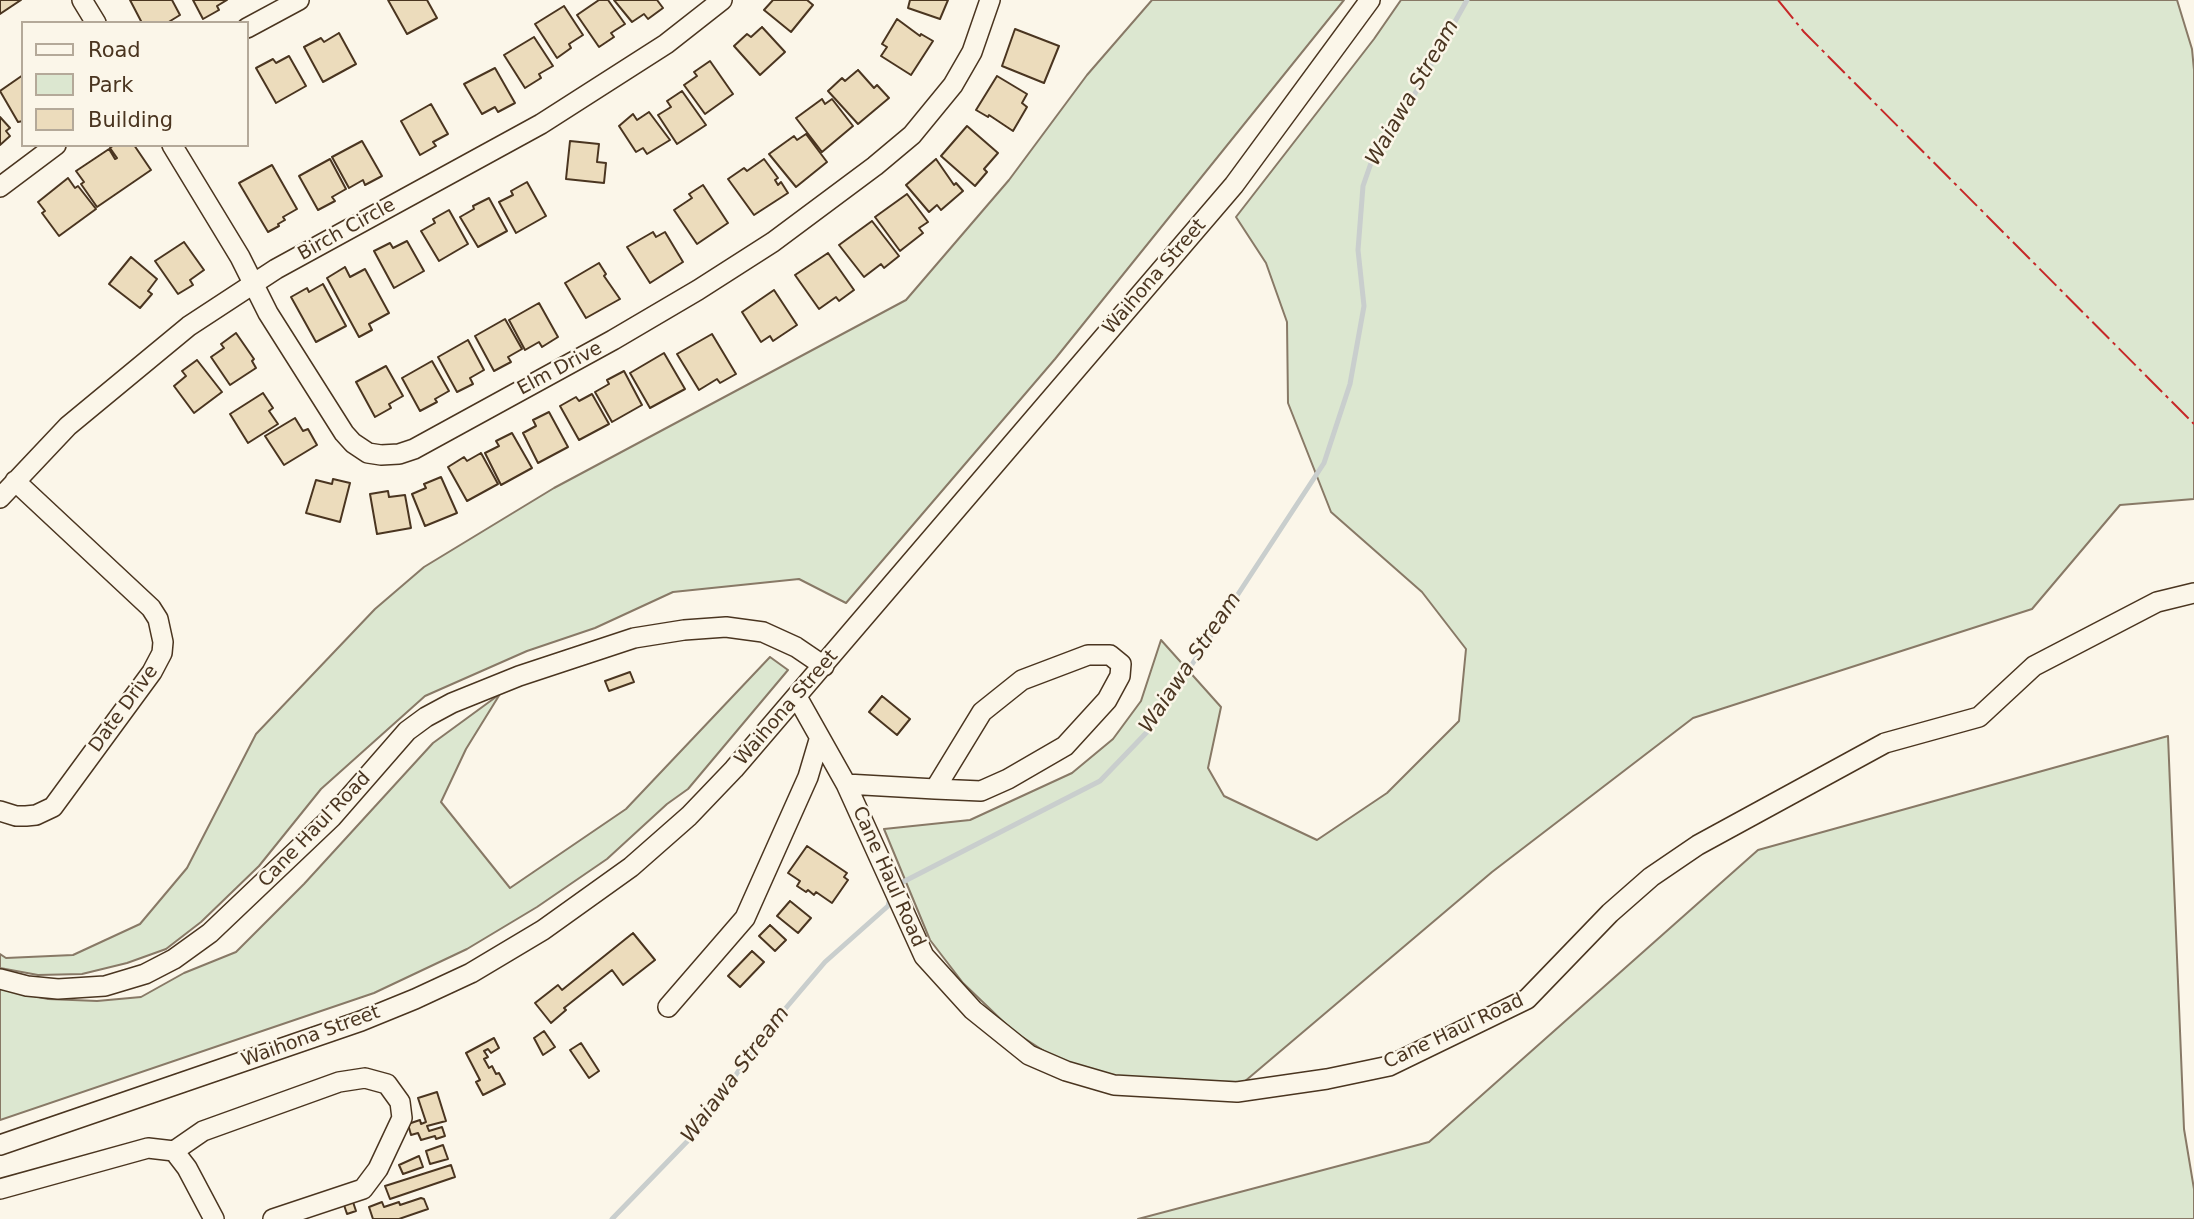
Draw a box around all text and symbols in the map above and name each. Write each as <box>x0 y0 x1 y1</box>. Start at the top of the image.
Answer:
water label: Waiawa Stream <box>1361 16 1465 170</box>
legend <box>21 21 248 147</box>
text: Road <box>88 38 141 62</box>
text: Park <box>88 73 133 97</box>
text: Building <box>88 108 173 132</box>
street label: Birch Circle <box>294 194 400 266</box>
street label: Waihona Street <box>1099 215 1211 339</box>
street label: Elm Drive <box>514 337 606 401</box>
water label: Waiawa Stream <box>1135 588 1247 738</box>
street label: Waihona Street <box>731 646 843 770</box>
street label: Date Drive <box>85 661 163 757</box>
street label: Cane Haul Road <box>254 768 376 892</box>
street label: Cane Haul Road <box>847 803 929 951</box>
street label: Cane Haul Road <box>1380 990 1528 1074</box>
street label: Waihona Street <box>239 1001 383 1073</box>
water label: Waiawa Stream <box>676 1002 796 1148</box>

